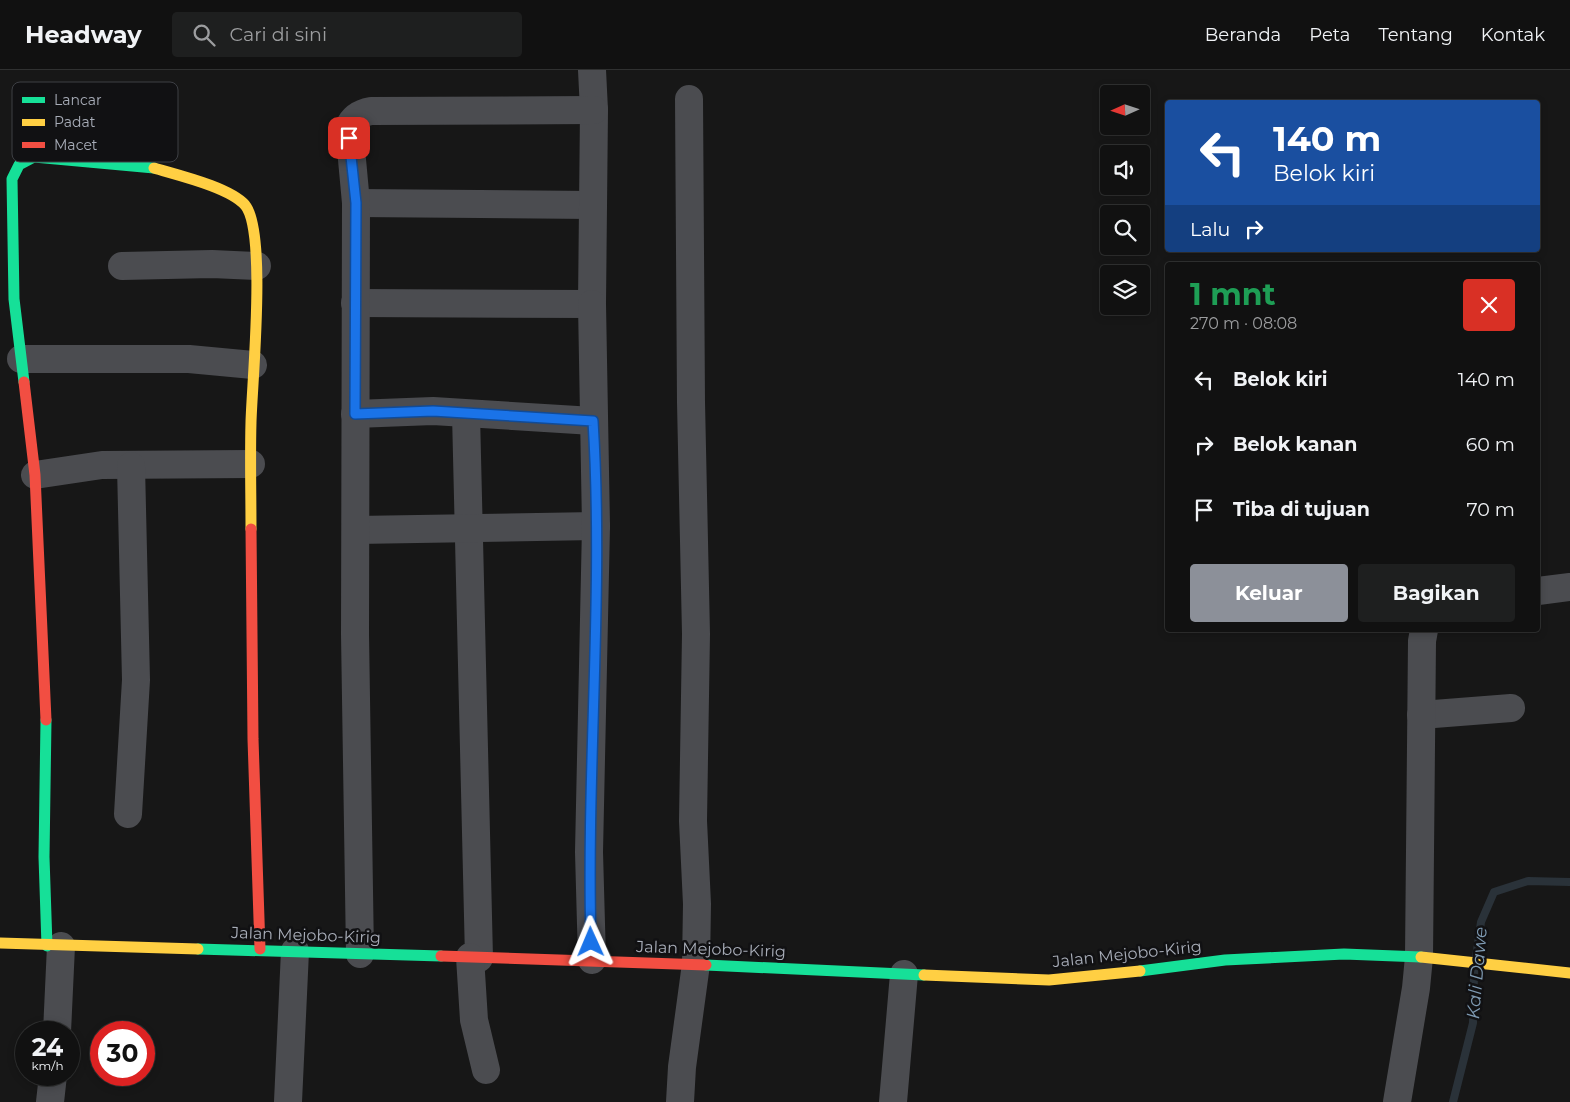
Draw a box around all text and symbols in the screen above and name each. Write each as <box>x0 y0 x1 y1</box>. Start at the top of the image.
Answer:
search box <box>172 12 522 57</box>
text: Headway <box>25 20 142 49</box>
icon: search <box>190 21 218 49</box>
text: Cari di sini <box>230 23 327 46</box>
text: Beranda <box>1205 24 1281 46</box>
text: Peta <box>1309 24 1350 46</box>
text: Tentang <box>1378 24 1453 46</box>
text: Kontak <box>1481 24 1545 46</box>
legend <box>12 82 178 162</box>
north arrow <box>1100 85 1150 135</box>
map controls <box>1100 85 1150 315</box>
text: Lancar <box>54 91 102 109</box>
text: Padat <box>54 113 96 131</box>
pin <box>328 117 370 159</box>
text: 140 m <box>1273 117 1381 160</box>
icon: left <box>1190 120 1255 185</box>
icon: arrive <box>335 124 363 152</box>
text: Macet <box>54 136 98 154</box>
button: sound <box>1100 145 1150 195</box>
text: Belok kiri <box>1273 160 1375 187</box>
button: search <box>1100 205 1150 255</box>
icon: right <box>1240 215 1268 243</box>
text: Lalu <box>1190 218 1230 241</box>
button: layers <box>1100 265 1150 315</box>
text: 1 mnt <box>1190 276 1276 313</box>
button: close <box>1463 279 1515 331</box>
text: 270 m · 08:08 <box>1190 314 1297 333</box>
icon: left <box>1190 366 1218 394</box>
text: Belok kiri <box>1233 368 1328 391</box>
text: 140 m <box>1458 368 1515 391</box>
icon: right <box>1190 431 1218 459</box>
text: Belok kanan <box>1233 433 1357 456</box>
text: 60 m <box>1466 433 1515 456</box>
icon: arrive <box>1190 496 1218 524</box>
text: Tiba di tujuan <box>1233 498 1370 521</box>
text: 70 m <box>1466 498 1515 521</box>
button: Keluar <box>1190 564 1348 622</box>
button: Bagikan <box>1358 564 1515 622</box>
position arrow <box>564 915 616 967</box>
street label: Jalan Mejobo-Kirig <box>230 923 381 947</box>
water label: Kali Dawe <box>1462 926 1492 1020</box>
street label: Jalan Mejobo-Kirig <box>635 937 786 961</box>
street label: Jalan Mejobo-Kirig <box>1051 937 1203 971</box>
speed limit sign: 30 <box>90 1021 155 1086</box>
text: 24 <box>32 1032 63 1062</box>
text: km/h <box>31 1058 64 1073</box>

